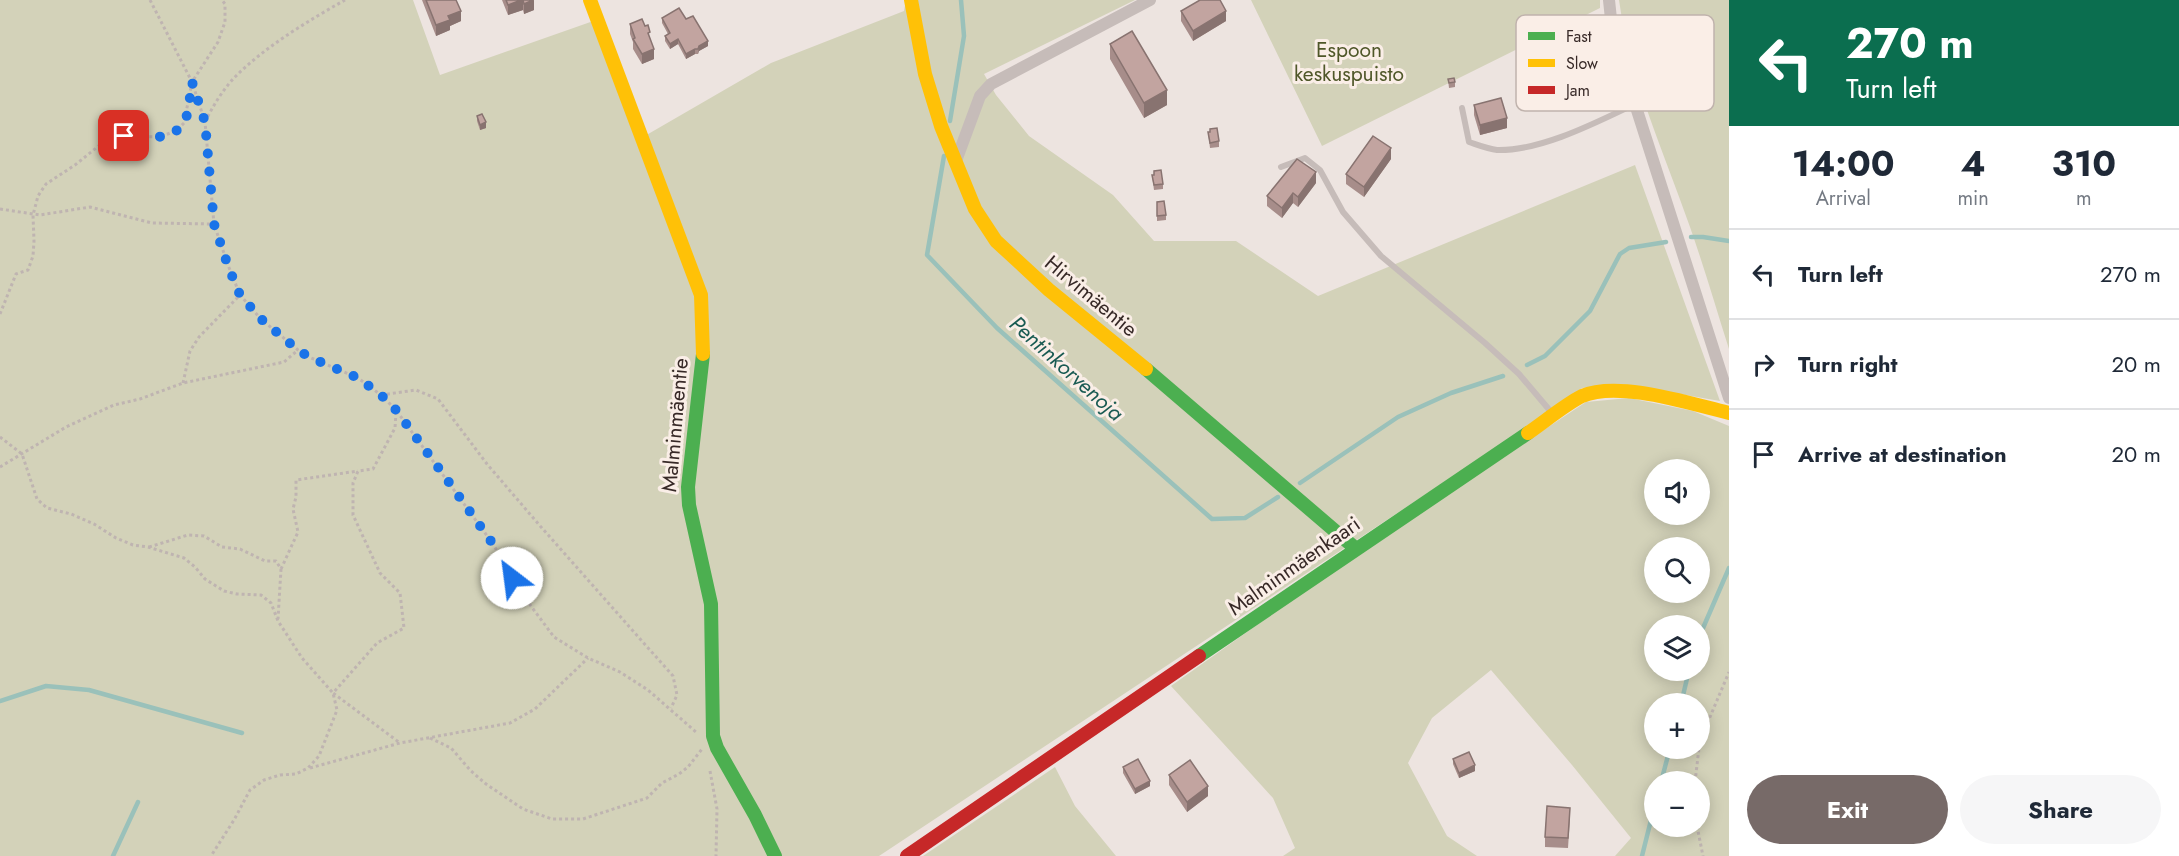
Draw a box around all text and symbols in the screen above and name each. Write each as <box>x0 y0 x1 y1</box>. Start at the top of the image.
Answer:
text: 270 m <box>1846 13 1974 74</box>
legend <box>1516 15 1714 111</box>
icon: left <box>1747 24 1825 102</box>
text: Fast <box>1566 25 1592 48</box>
park label: Espoon keskuspuisto <box>1294 35 1404 89</box>
text: Slow <box>1566 52 1598 75</box>
text: Turn left <box>1846 69 1936 108</box>
text: Jam <box>1564 79 1590 102</box>
pin <box>98 110 149 161</box>
icon: arrive <box>107 119 140 152</box>
text: 14:00 <box>1792 137 1895 189</box>
text: 4 <box>1961 137 1986 189</box>
text: 310 <box>2052 137 2116 189</box>
text: Arrival <box>1816 184 1871 213</box>
text: min <box>1957 184 1989 213</box>
text: m <box>2076 184 2092 213</box>
street label: Hirvimäentie <box>1038 248 1144 344</box>
icon: left <box>1747 258 1780 291</box>
text: Turn left <box>1798 258 1883 290</box>
text: 270 m <box>2100 258 2161 290</box>
water label: Pentinkorvenoja <box>1003 308 1131 428</box>
icon: right <box>1747 348 1780 381</box>
text: Turn right <box>1798 348 1898 380</box>
text: 20 m <box>2112 348 2161 380</box>
street label: Malminmäentie <box>654 357 696 493</box>
icon: arrive <box>1747 438 1780 471</box>
text: Arrive at destination <box>1798 438 2007 470</box>
text: 20 m <box>2112 438 2161 470</box>
map controls <box>1644 459 1710 837</box>
button: sound <box>1644 459 1710 525</box>
street label: Malminmäenkaari <box>1222 509 1366 623</box>
button: search <box>1644 537 1710 603</box>
position arrow <box>480 546 544 610</box>
button: layers <box>1644 615 1710 681</box>
button: + <box>1644 693 1710 759</box>
button: − <box>1644 771 1710 837</box>
button: Exit <box>1747 775 1948 844</box>
button: Share <box>1960 775 2161 844</box>

